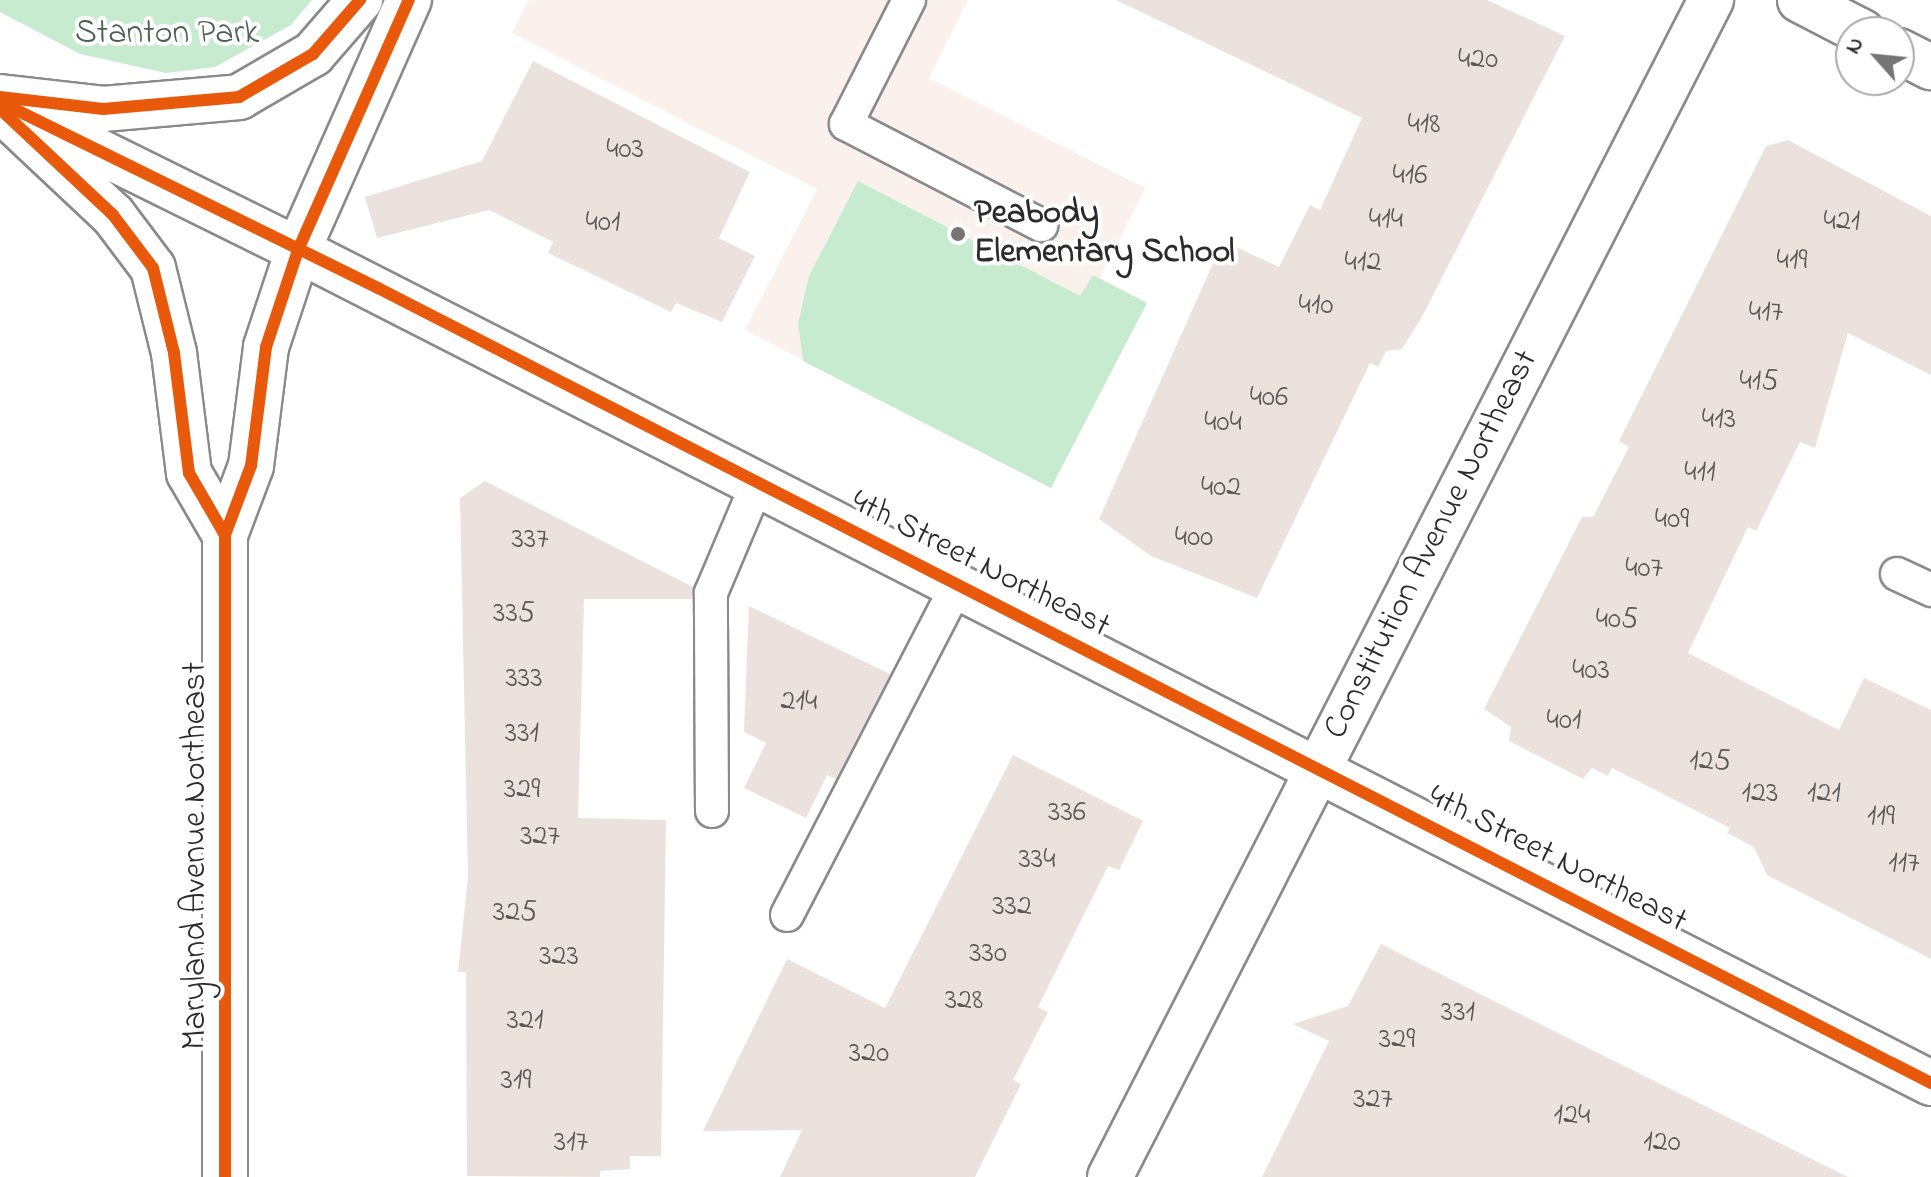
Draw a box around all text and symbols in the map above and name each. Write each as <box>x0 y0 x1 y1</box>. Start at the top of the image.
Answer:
park label: Stanton Park <box>75 15 259 55</box>
north arrow <box>1835 16 1915 96</box>
text: N <box>1838 32 1873 60</box>
house number: 420 <box>1458 42 1498 78</box>
house number: 418 <box>1407 107 1441 143</box>
house number: 403 <box>606 132 644 168</box>
house number: 416 <box>1392 158 1428 194</box>
place label: Peabody Elementary School <box>974 194 1235 274</box>
house number: 414 <box>1369 202 1403 238</box>
house number: 421 <box>1824 204 1860 240</box>
house number: 401 <box>586 205 620 241</box>
marker: Peabody Elementary School <box>949 225 967 243</box>
house number: 419 <box>1777 243 1807 279</box>
house number: 412 <box>1345 245 1381 281</box>
house number: 410 <box>1299 288 1333 324</box>
house number: 417 <box>1749 295 1783 331</box>
street label: Constitution Avenue Northeast <box>1316 344 1548 746</box>
house number: 415 <box>1739 364 1779 400</box>
house number: 406 <box>1250 380 1288 416</box>
house number: 413 <box>1702 402 1736 438</box>
house number: 404 <box>1204 405 1242 441</box>
house number: 411 <box>1684 455 1716 491</box>
house number: 402 <box>1201 470 1241 506</box>
street label: 4th Street Northeast <box>844 482 1116 648</box>
house number: 409 <box>1655 502 1689 538</box>
house number: 400 <box>1175 520 1213 556</box>
house number: 337 <box>511 522 549 558</box>
house number: 407 <box>1625 551 1663 587</box>
house number: 335 <box>493 596 535 632</box>
house number: 405 <box>1596 602 1638 638</box>
house number: 403 <box>1572 653 1610 689</box>
house number: 333 <box>505 661 543 697</box>
street label: Maryland Avenue Northeast <box>177 662 217 1050</box>
house number: 214 <box>781 684 817 720</box>
house number: 401 <box>1547 703 1581 739</box>
house number: 331 <box>505 716 539 752</box>
house number: 125 <box>1689 744 1731 780</box>
house number: 329 <box>504 772 540 808</box>
house number: 123 <box>1742 776 1778 812</box>
house number: 121 <box>1807 776 1841 812</box>
street label: 4th Street Northeast <box>1421 777 1693 943</box>
house number: 336 <box>1048 795 1086 831</box>
house number: 119 <box>1867 799 1895 835</box>
house number: 327 <box>520 819 560 855</box>
house number: 334 <box>1018 842 1056 878</box>
house number: 117 <box>1888 846 1920 882</box>
house number: 332 <box>992 889 1032 925</box>
house number: 325 <box>493 895 537 931</box>
house number: 330 <box>969 936 1007 972</box>
house number: 323 <box>539 939 579 975</box>
house number: 328 <box>945 983 983 1019</box>
house number: 331 <box>1441 995 1475 1031</box>
house number: 321 <box>507 1003 543 1039</box>
house number: 329 <box>1379 1022 1415 1058</box>
house number: 320 <box>849 1036 889 1072</box>
house number: 319 <box>501 1063 531 1099</box>
house number: 327 <box>1353 1082 1393 1118</box>
house number: 124 <box>1554 1098 1590 1134</box>
house number: 317 <box>554 1125 588 1161</box>
house number: 120 <box>1643 1125 1681 1161</box>

